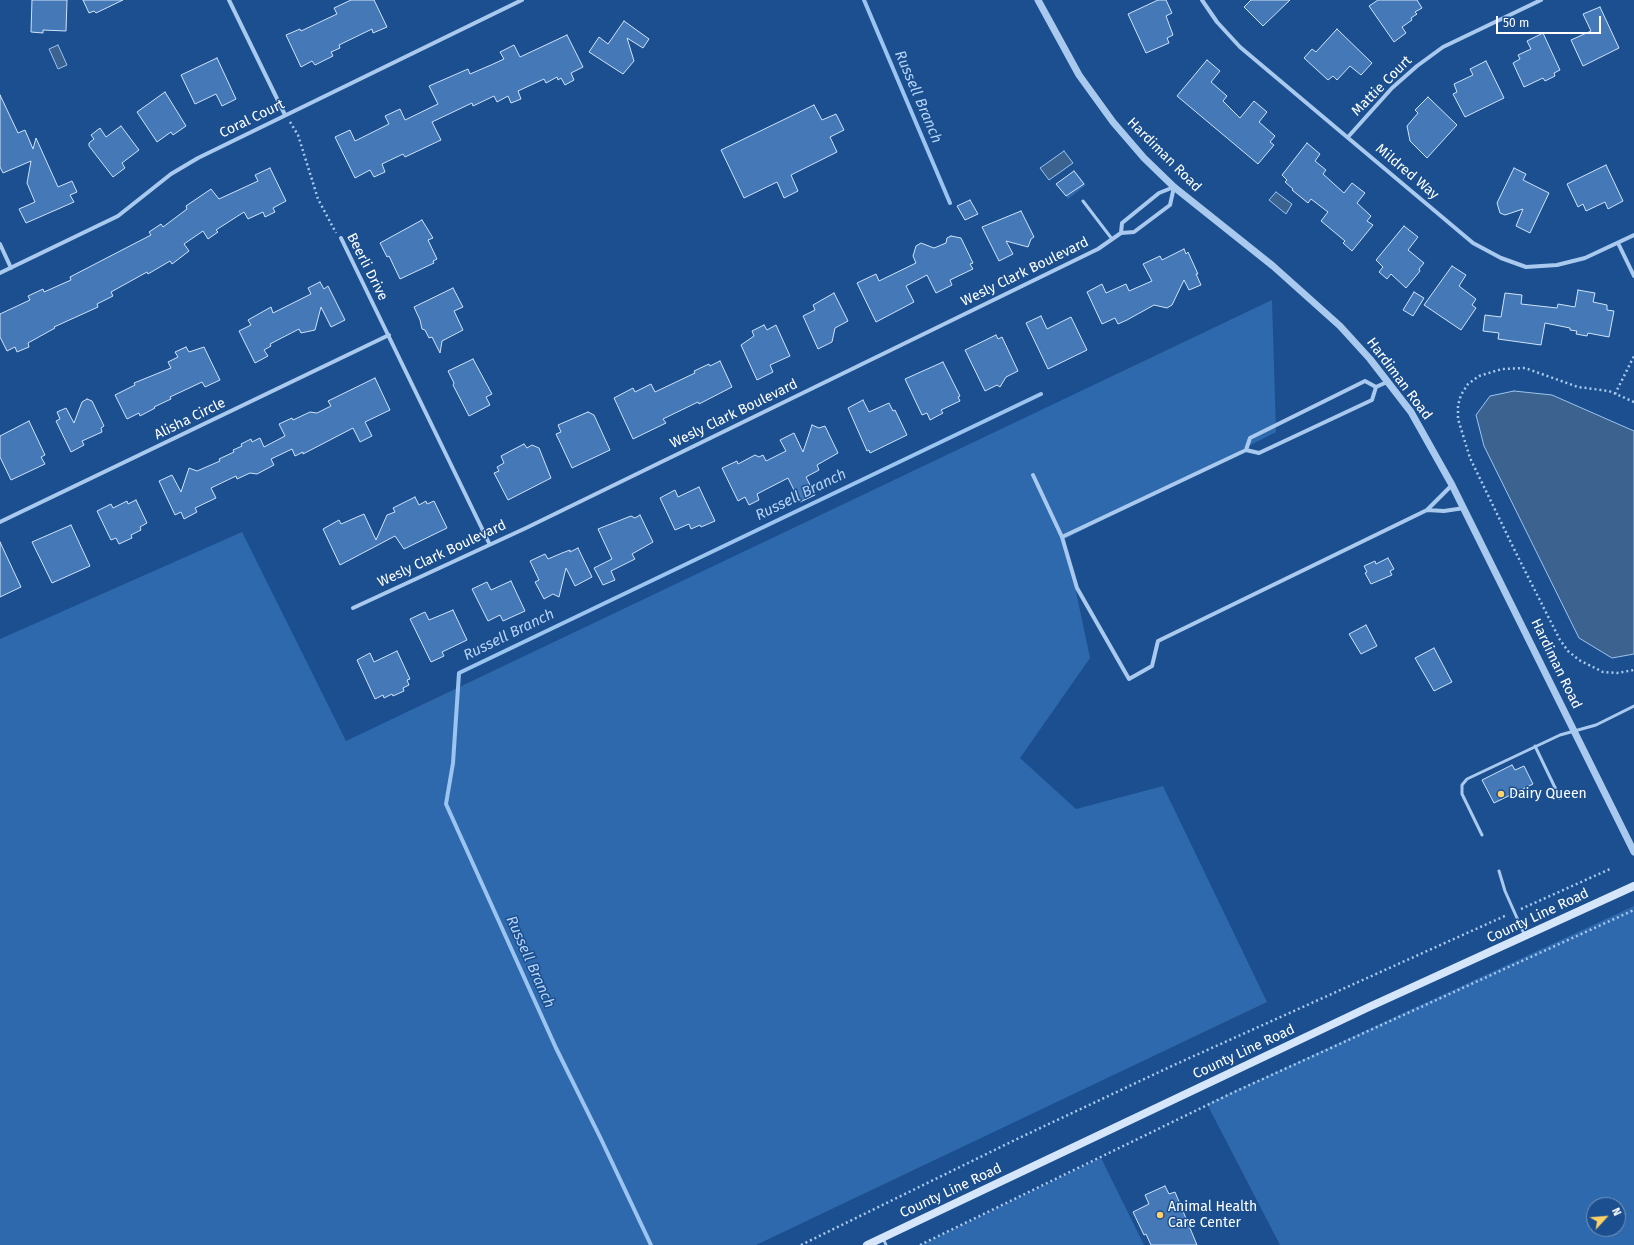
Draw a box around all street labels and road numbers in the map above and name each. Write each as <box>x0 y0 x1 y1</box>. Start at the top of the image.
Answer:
street label: Mattie Court <box>1348 52 1416 120</box>
street label: Coral Court <box>217 96 287 142</box>
street label: Hardiman Road <box>1123 114 1205 196</box>
street label: Mildred Way <box>1372 141 1442 203</box>
street label: Beerli Drive <box>343 230 391 304</box>
street label: Wesly Clark Boulevard <box>958 234 1092 310</box>
street label: Hardiman Road <box>1363 335 1435 423</box>
street label: Wesly Clark Boulevard <box>667 376 801 452</box>
street label: Alisha Circle <box>152 395 228 443</box>
street label: Wesly Clark Boulevard <box>375 517 509 591</box>
street label: Hardiman Road <box>1527 616 1585 712</box>
street label: County Line Road <box>1484 885 1592 947</box>
street label: County Line Road <box>1190 1021 1298 1083</box>
street label: County Line Road <box>897 1160 1005 1222</box>

